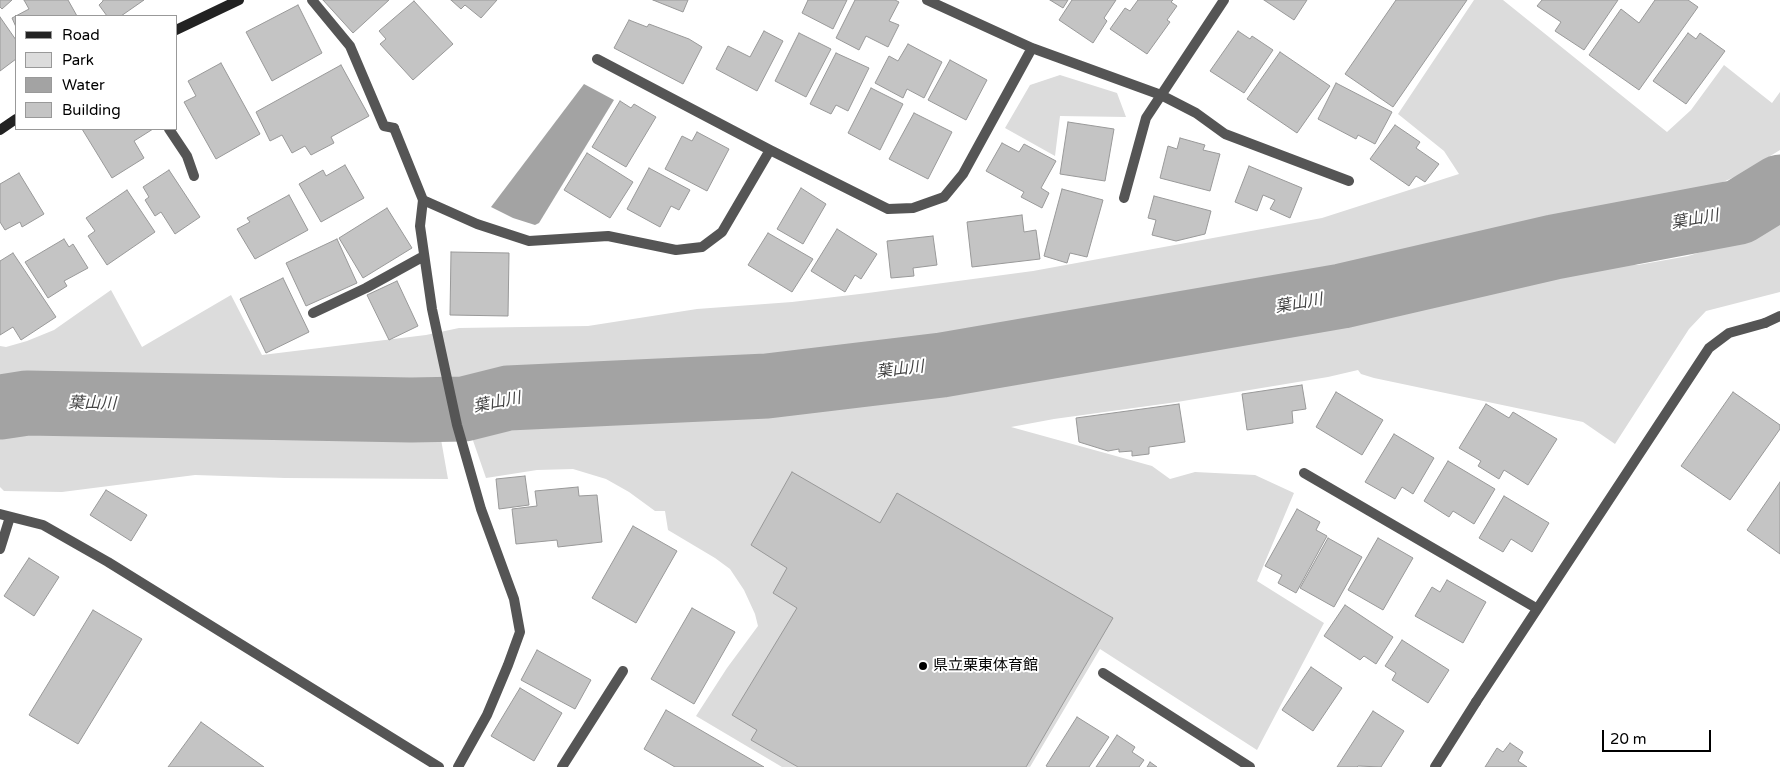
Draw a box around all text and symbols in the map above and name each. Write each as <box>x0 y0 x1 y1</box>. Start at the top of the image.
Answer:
legend <box>15 15 178 130</box>
text: Road <box>62 26 100 44</box>
text: Park <box>62 51 94 69</box>
text: Water <box>62 76 105 94</box>
text: Building <box>62 101 121 119</box>
water label: 葉山川 <box>1670 206 1720 234</box>
water label: 葉山川 <box>1274 290 1324 318</box>
water label: 葉山川 <box>875 358 925 382</box>
water label: 葉山川 <box>472 389 522 417</box>
water label: 葉山川 <box>68 394 116 414</box>
place label: 県立栗東体育館 <box>933 657 1038 675</box>
marker: 県立栗東体育館 <box>917 660 929 672</box>
scale bar <box>1605 720 1714 752</box>
text: 20 m <box>1610 730 1647 748</box>

